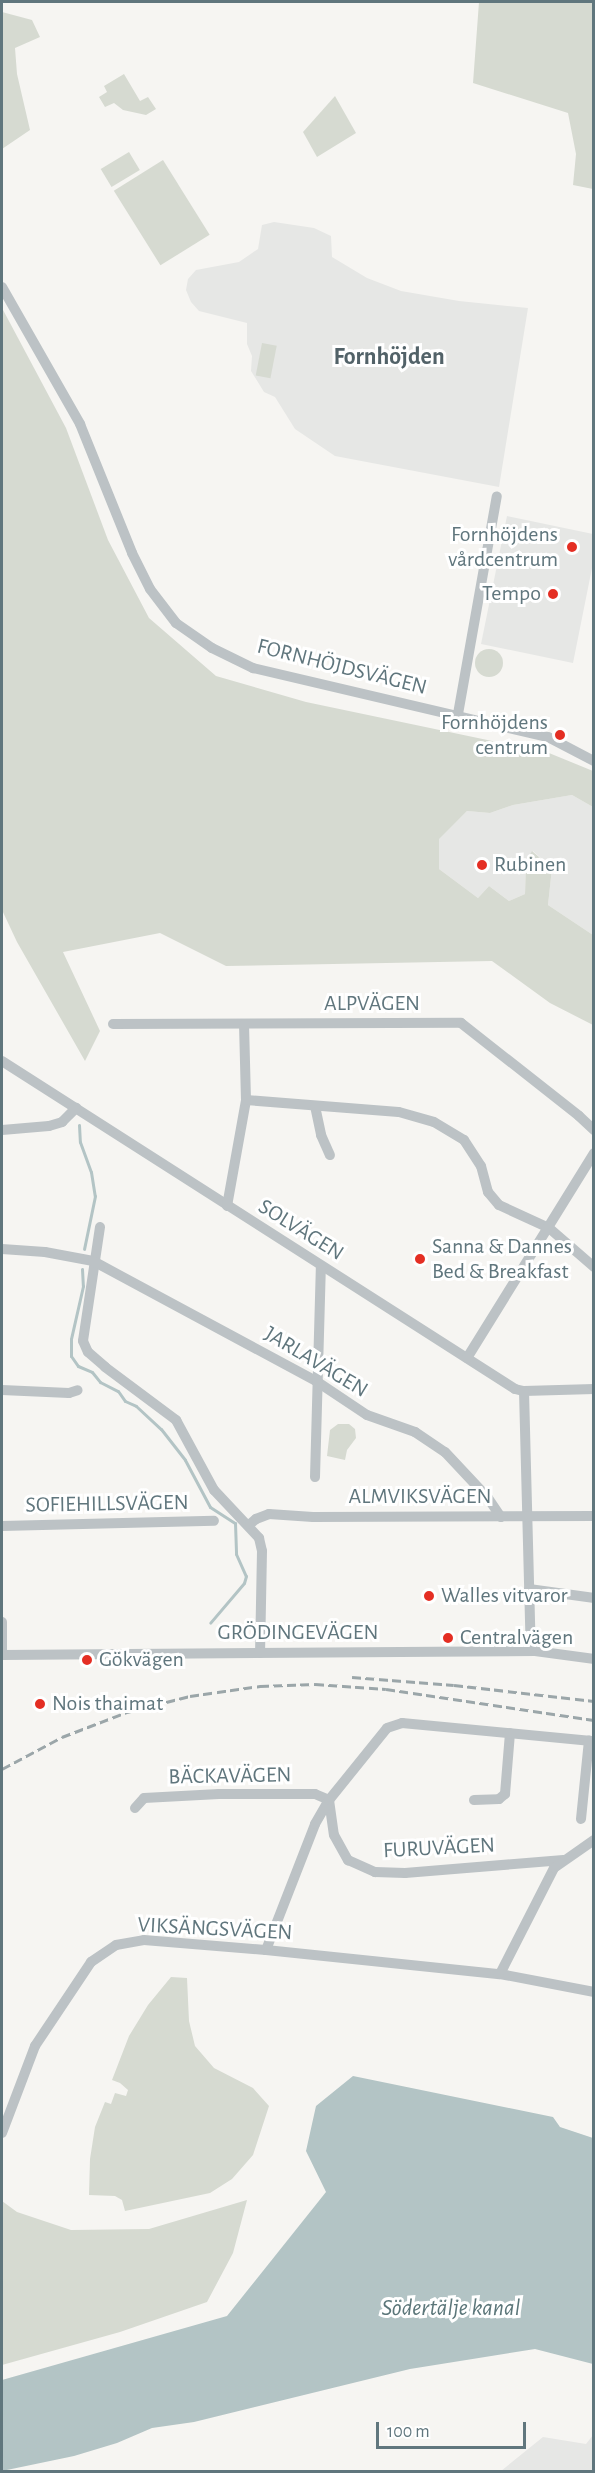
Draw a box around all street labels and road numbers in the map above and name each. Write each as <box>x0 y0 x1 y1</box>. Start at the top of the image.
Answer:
street label: FORNHÖJDSVÄGEN <box>254 633 430 701</box>
street label: ALPVÄGEN <box>324 991 420 1017</box>
street label: SOLVÄGEN <box>253 1193 349 1267</box>
street label: JARLAVÄGEN <box>259 1321 373 1403</box>
street label: ALMVIKSVÄGEN <box>349 1484 491 1510</box>
street label: SOFIEHILLSVÄGEN <box>25 1489 189 1519</box>
street label: GRÖDINGEVÄGEN <box>218 1620 378 1646</box>
street label: BÄCKAVÄGEN <box>168 1762 292 1790</box>
street label: FURUVÄGEN <box>382 1832 496 1864</box>
street label: VIKSÄNGSVÄGEN <box>137 1912 293 1946</box>

